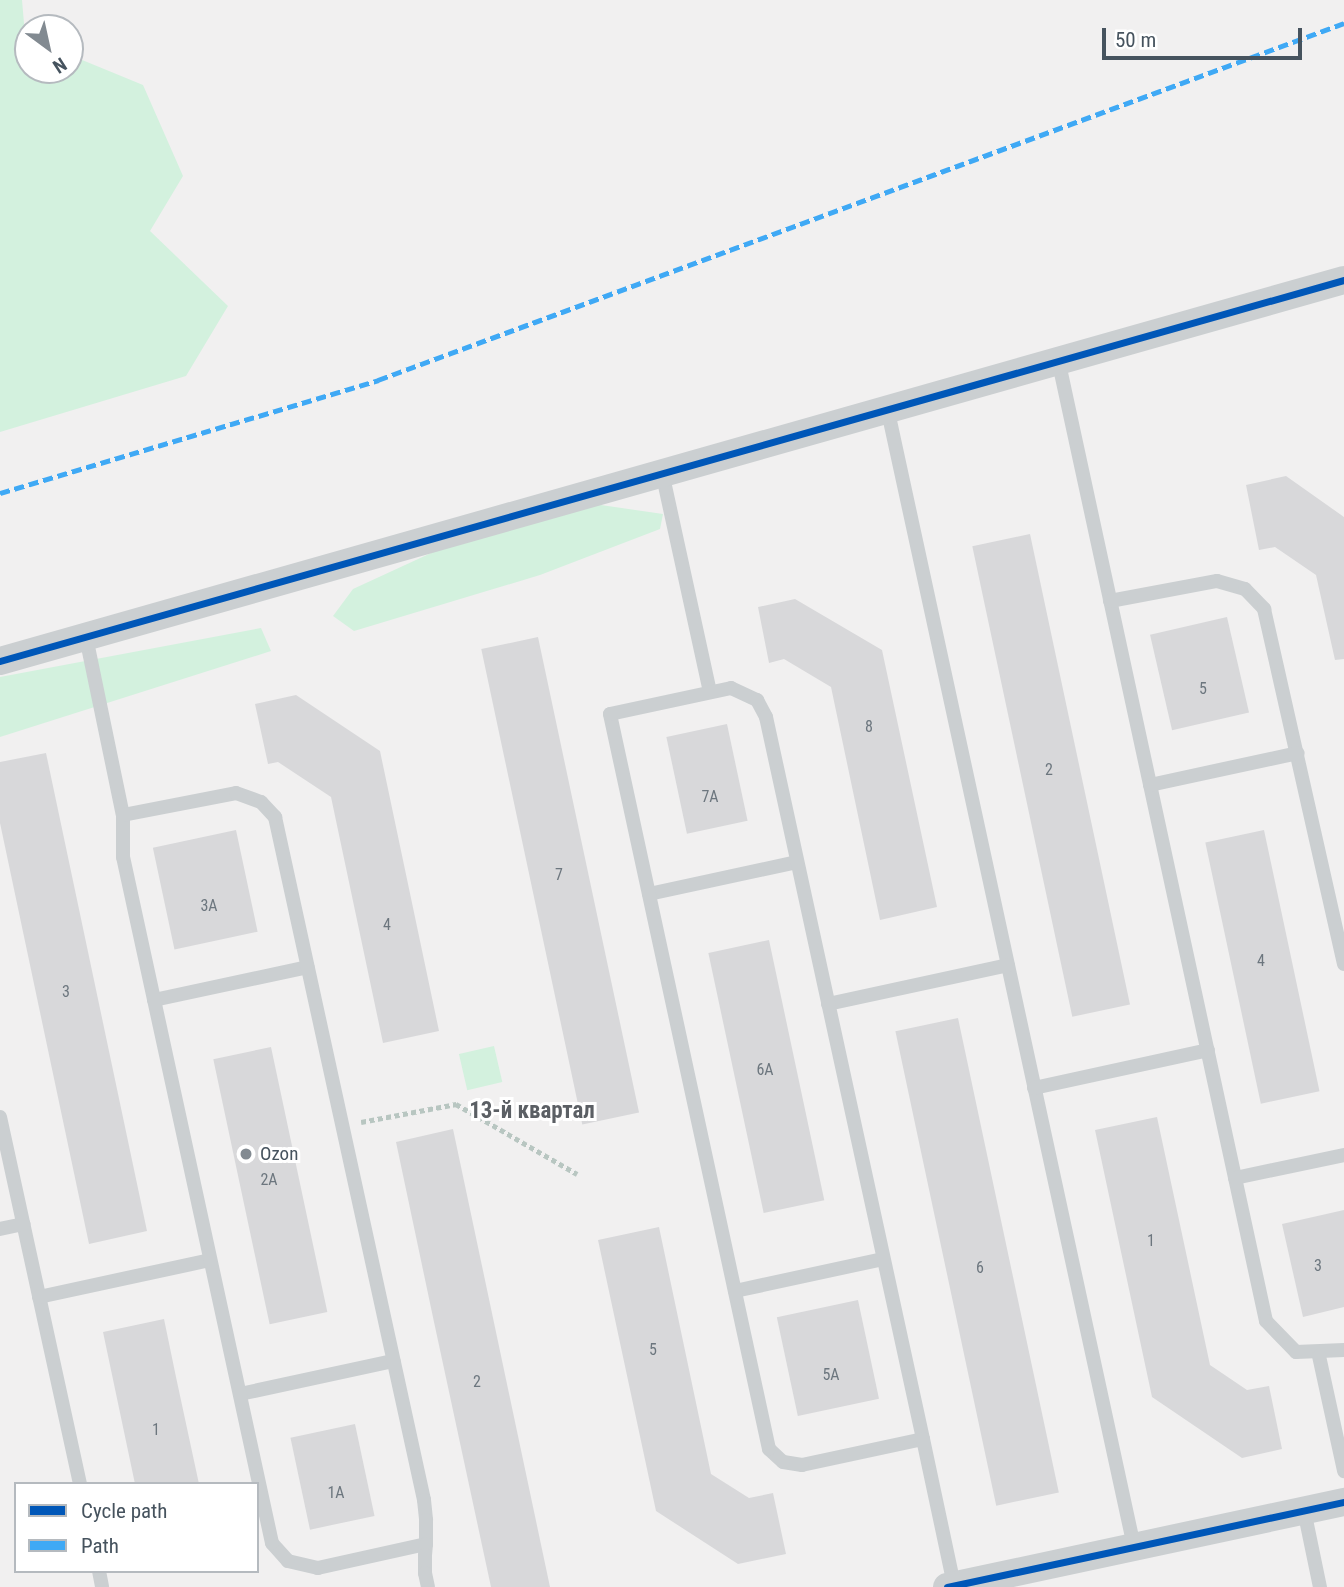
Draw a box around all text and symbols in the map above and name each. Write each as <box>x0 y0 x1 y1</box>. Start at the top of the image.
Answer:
north arrow <box>14 14 84 84</box>
scale bar <box>1106 14 1306 58</box>
text: 50 m <box>1115 28 1156 52</box>
text: N <box>48 53 71 78</box>
house number: 5 <box>1199 679 1207 699</box>
house number: 8 <box>865 717 873 737</box>
house number: 2 <box>1045 760 1053 780</box>
house number: 7А <box>701 787 719 807</box>
house number: 7 <box>555 865 563 885</box>
house number: 3А <box>200 896 218 916</box>
house number: 4 <box>383 915 391 935</box>
house number: 4 <box>1257 951 1265 971</box>
house number: 3 <box>62 982 70 1002</box>
house number: 6А <box>756 1060 774 1080</box>
district label: 13-й квартал <box>469 1097 595 1125</box>
place label: Ozon <box>260 1143 298 1165</box>
marker: Ozon <box>238 1146 254 1162</box>
house number: 2А <box>260 1170 278 1190</box>
house number: 1 <box>1147 1231 1155 1251</box>
house number: 3 <box>1314 1256 1322 1276</box>
house number: 6 <box>976 1258 984 1278</box>
house number: 5 <box>649 1340 657 1360</box>
house number: 5А <box>822 1365 840 1385</box>
house number: 2 <box>473 1372 481 1392</box>
house number: 1 <box>152 1420 160 1440</box>
legend <box>14 1482 259 1573</box>
house number: 1А <box>327 1483 345 1503</box>
text: Cycle path <box>81 1499 167 1523</box>
text: Path <box>81 1534 119 1558</box>

